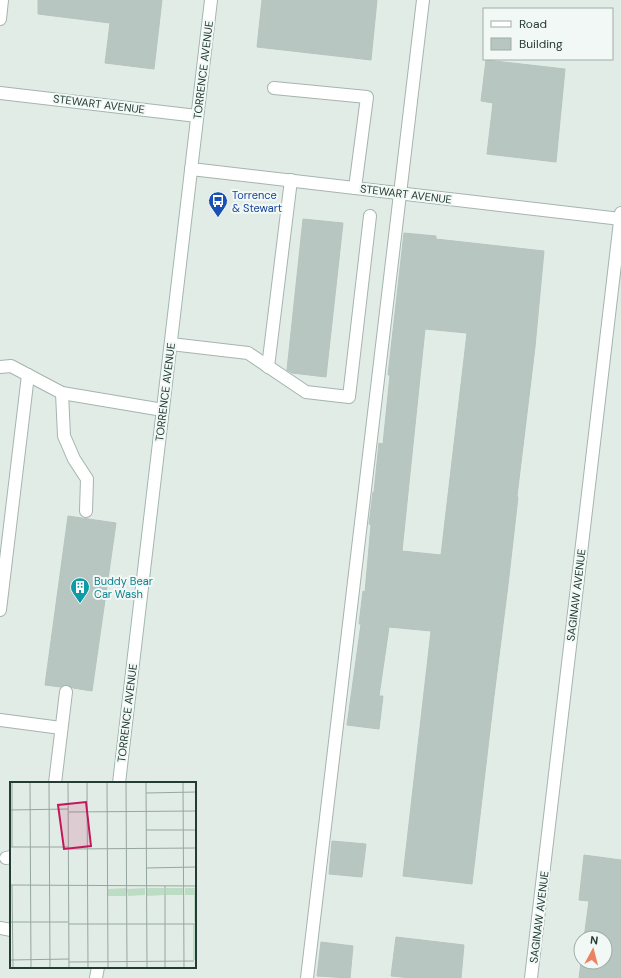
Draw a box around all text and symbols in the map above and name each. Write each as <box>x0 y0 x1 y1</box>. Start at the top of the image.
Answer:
legend <box>483 8 613 60</box>
text: Road <box>519 16 547 32</box>
street label: TORRENCE AVENUE <box>190 20 216 120</box>
text: Building <box>519 36 563 52</box>
street label: STEWART AVENUE <box>52 91 146 117</box>
street label: STEWART AVENUE <box>359 181 453 207</box>
place label: Torrence & Stewart <box>232 188 282 215</box>
bus stop icon: Torrence & Stewart <box>207 190 229 218</box>
street label: TORRENCE AVENUE <box>152 342 178 442</box>
street label: SAGINAW AVENUE <box>563 548 589 642</box>
place label: Buddy Bear Car Wash <box>94 574 153 601</box>
building icon: Buddy Bear Car Wash <box>69 576 91 604</box>
street label: TORRENCE AVENUE <box>114 663 140 763</box>
inset map <box>10 782 196 968</box>
street label: SAGINAW AVENUE <box>526 870 552 964</box>
north arrow <box>573 930 613 970</box>
text: N <box>589 933 599 948</box>

